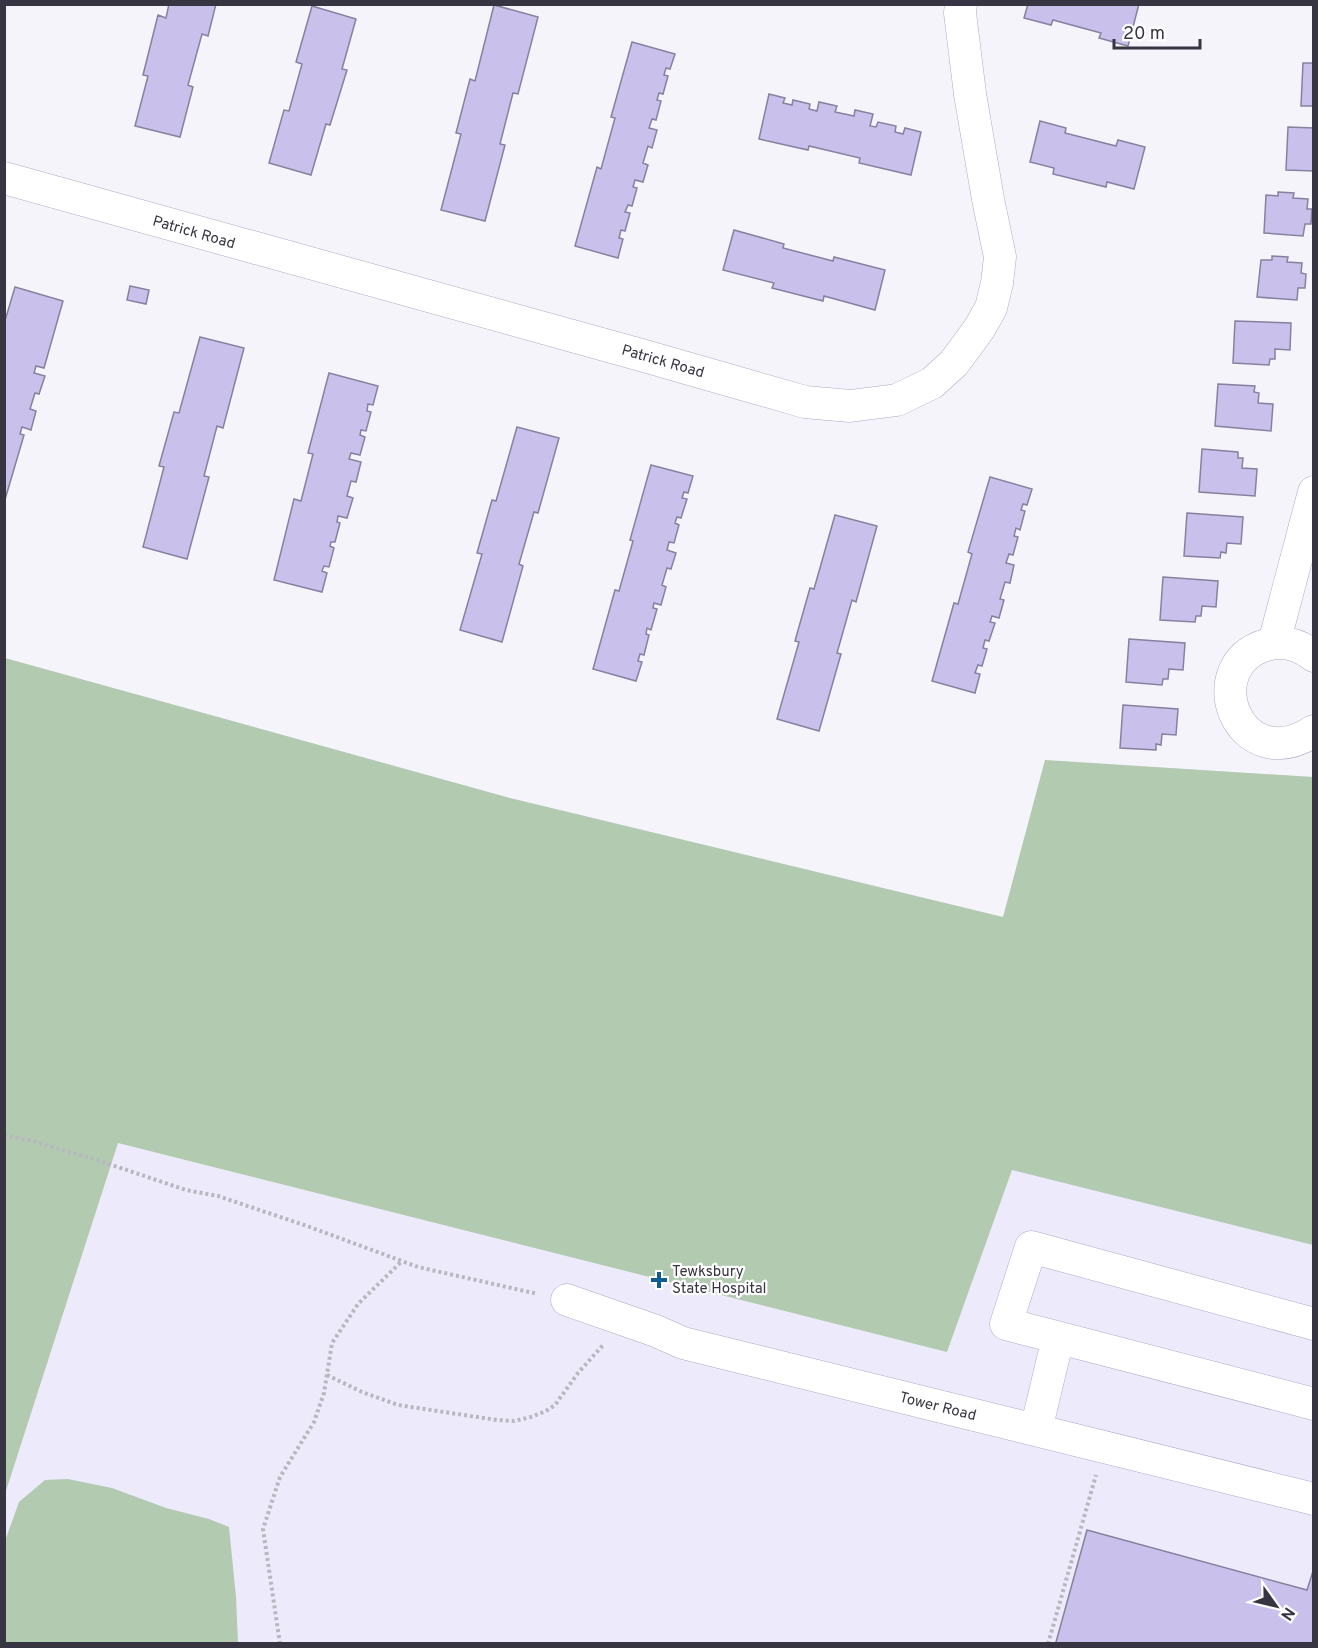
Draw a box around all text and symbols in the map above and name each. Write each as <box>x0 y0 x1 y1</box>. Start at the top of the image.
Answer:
scale bar <box>1114 12 1200 50</box>
text: 20 m <box>1123 23 1165 46</box>
street label: Patrick Road <box>150 213 237 254</box>
street label: Patrick Road <box>619 342 706 383</box>
place label: Tewksbury State Hospital <box>672 1263 767 1299</box>
marker: Tewksbury State Hospital <box>650 1271 668 1289</box>
street label: Tower Road <box>897 1389 978 1426</box>
north arrow <box>1246 1576 1306 1636</box>
text: N <box>1275 1603 1298 1624</box>

